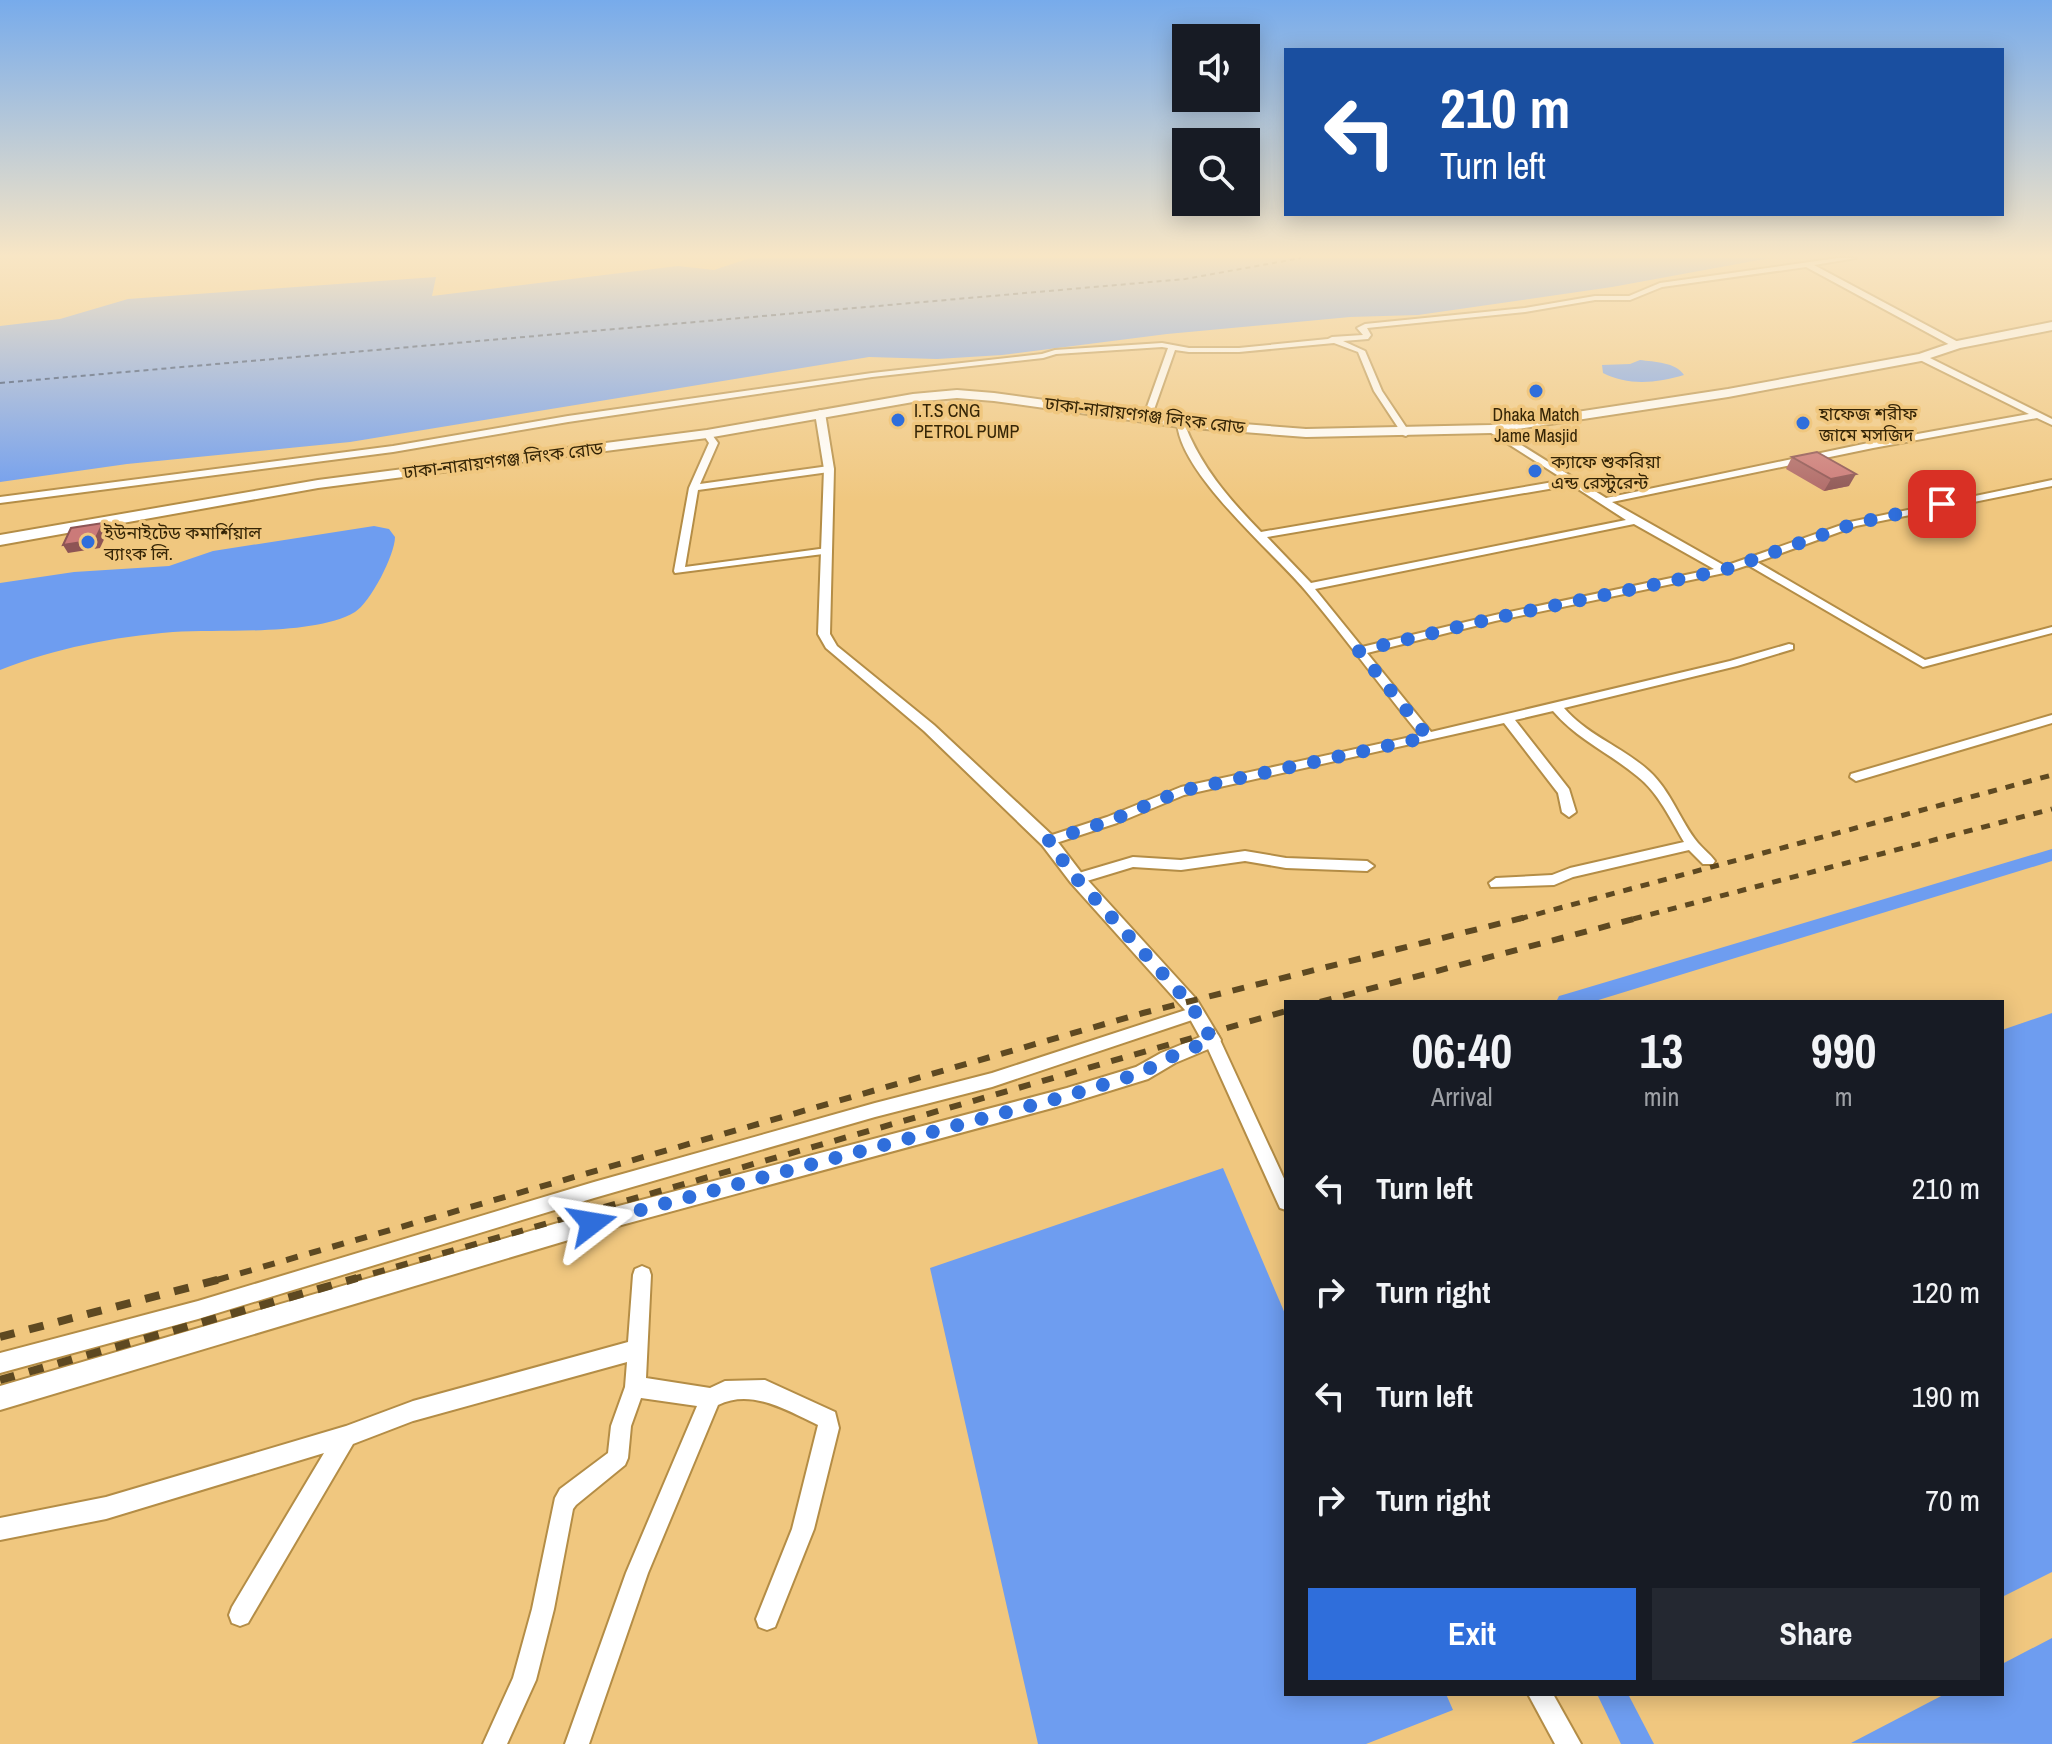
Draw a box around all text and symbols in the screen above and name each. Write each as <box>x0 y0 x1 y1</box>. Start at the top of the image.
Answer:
map controls <box>1172 24 1260 216</box>
button: sound <box>1172 24 1260 112</box>
text: 210 m <box>1440 70 1570 145</box>
icon: left <box>1308 80 1412 184</box>
button: search <box>1172 128 1260 216</box>
text: Turn left <box>1440 142 1546 190</box>
marker: Dhaka Match Jame Masjid <box>1527 382 1545 400</box>
street label: ঢাকা-নারায়ণগঞ্জ লিংক রোড <box>1043 390 1247 440</box>
place label: I.T.S CNG PETROL PUMP <box>914 398 1019 444</box>
place label: হাফেজ শরীফ জামে মসজিদ <box>1818 401 1918 447</box>
place label: Dhaka Match Jame Masjid <box>1493 402 1579 448</box>
marker: I.T.S CNG PETROL PUMP <box>889 411 907 429</box>
marker: হাফেজ শরীফ জামে মসজিদ <box>1794 414 1812 432</box>
street label: ঢাকা-নারায়ণগঞ্জ লিংক রোড <box>401 435 605 485</box>
place label: ক্যাফে শুকরিয়া এন্ড রেস্টুরেন্ট <box>1550 449 1661 495</box>
marker: ক্যাফে শুকরিয়া এন্ড রেস্টুরেন্ট <box>1526 462 1544 480</box>
pin <box>1908 470 1976 538</box>
icon: arrive <box>1920 482 1964 526</box>
place label: ইউনাইটেড কমার্শিয়াল ব্যাংক লি. <box>103 520 262 566</box>
marker: ইউনাইটেড কমার্শিয়াল ব্যাংক লি. <box>79 533 97 551</box>
text: 06:40 <box>1411 1018 1512 1083</box>
text: 13 <box>1640 1018 1683 1083</box>
text: 990 <box>1811 1018 1877 1083</box>
text: Arrival <box>1431 1079 1493 1114</box>
text: min <box>1644 1079 1679 1114</box>
text: m <box>1835 1079 1853 1114</box>
icon: left <box>1308 1166 1352 1210</box>
text: Turn left <box>1376 1168 1473 1208</box>
text: 210 m <box>1912 1168 1980 1208</box>
position arrow <box>550 1181 634 1265</box>
icon: right <box>1308 1270 1352 1314</box>
text: Turn right <box>1376 1272 1490 1312</box>
text: 120 m <box>1912 1272 1980 1312</box>
icon: left <box>1308 1374 1352 1418</box>
text: Turn left <box>1376 1376 1473 1416</box>
text: 190 m <box>1912 1376 1980 1416</box>
icon: right <box>1308 1478 1352 1522</box>
text: Turn right <box>1376 1480 1490 1520</box>
text: 70 m <box>1925 1480 1980 1520</box>
button: Exit <box>1308 1588 1636 1680</box>
button: Share <box>1652 1588 1980 1680</box>

